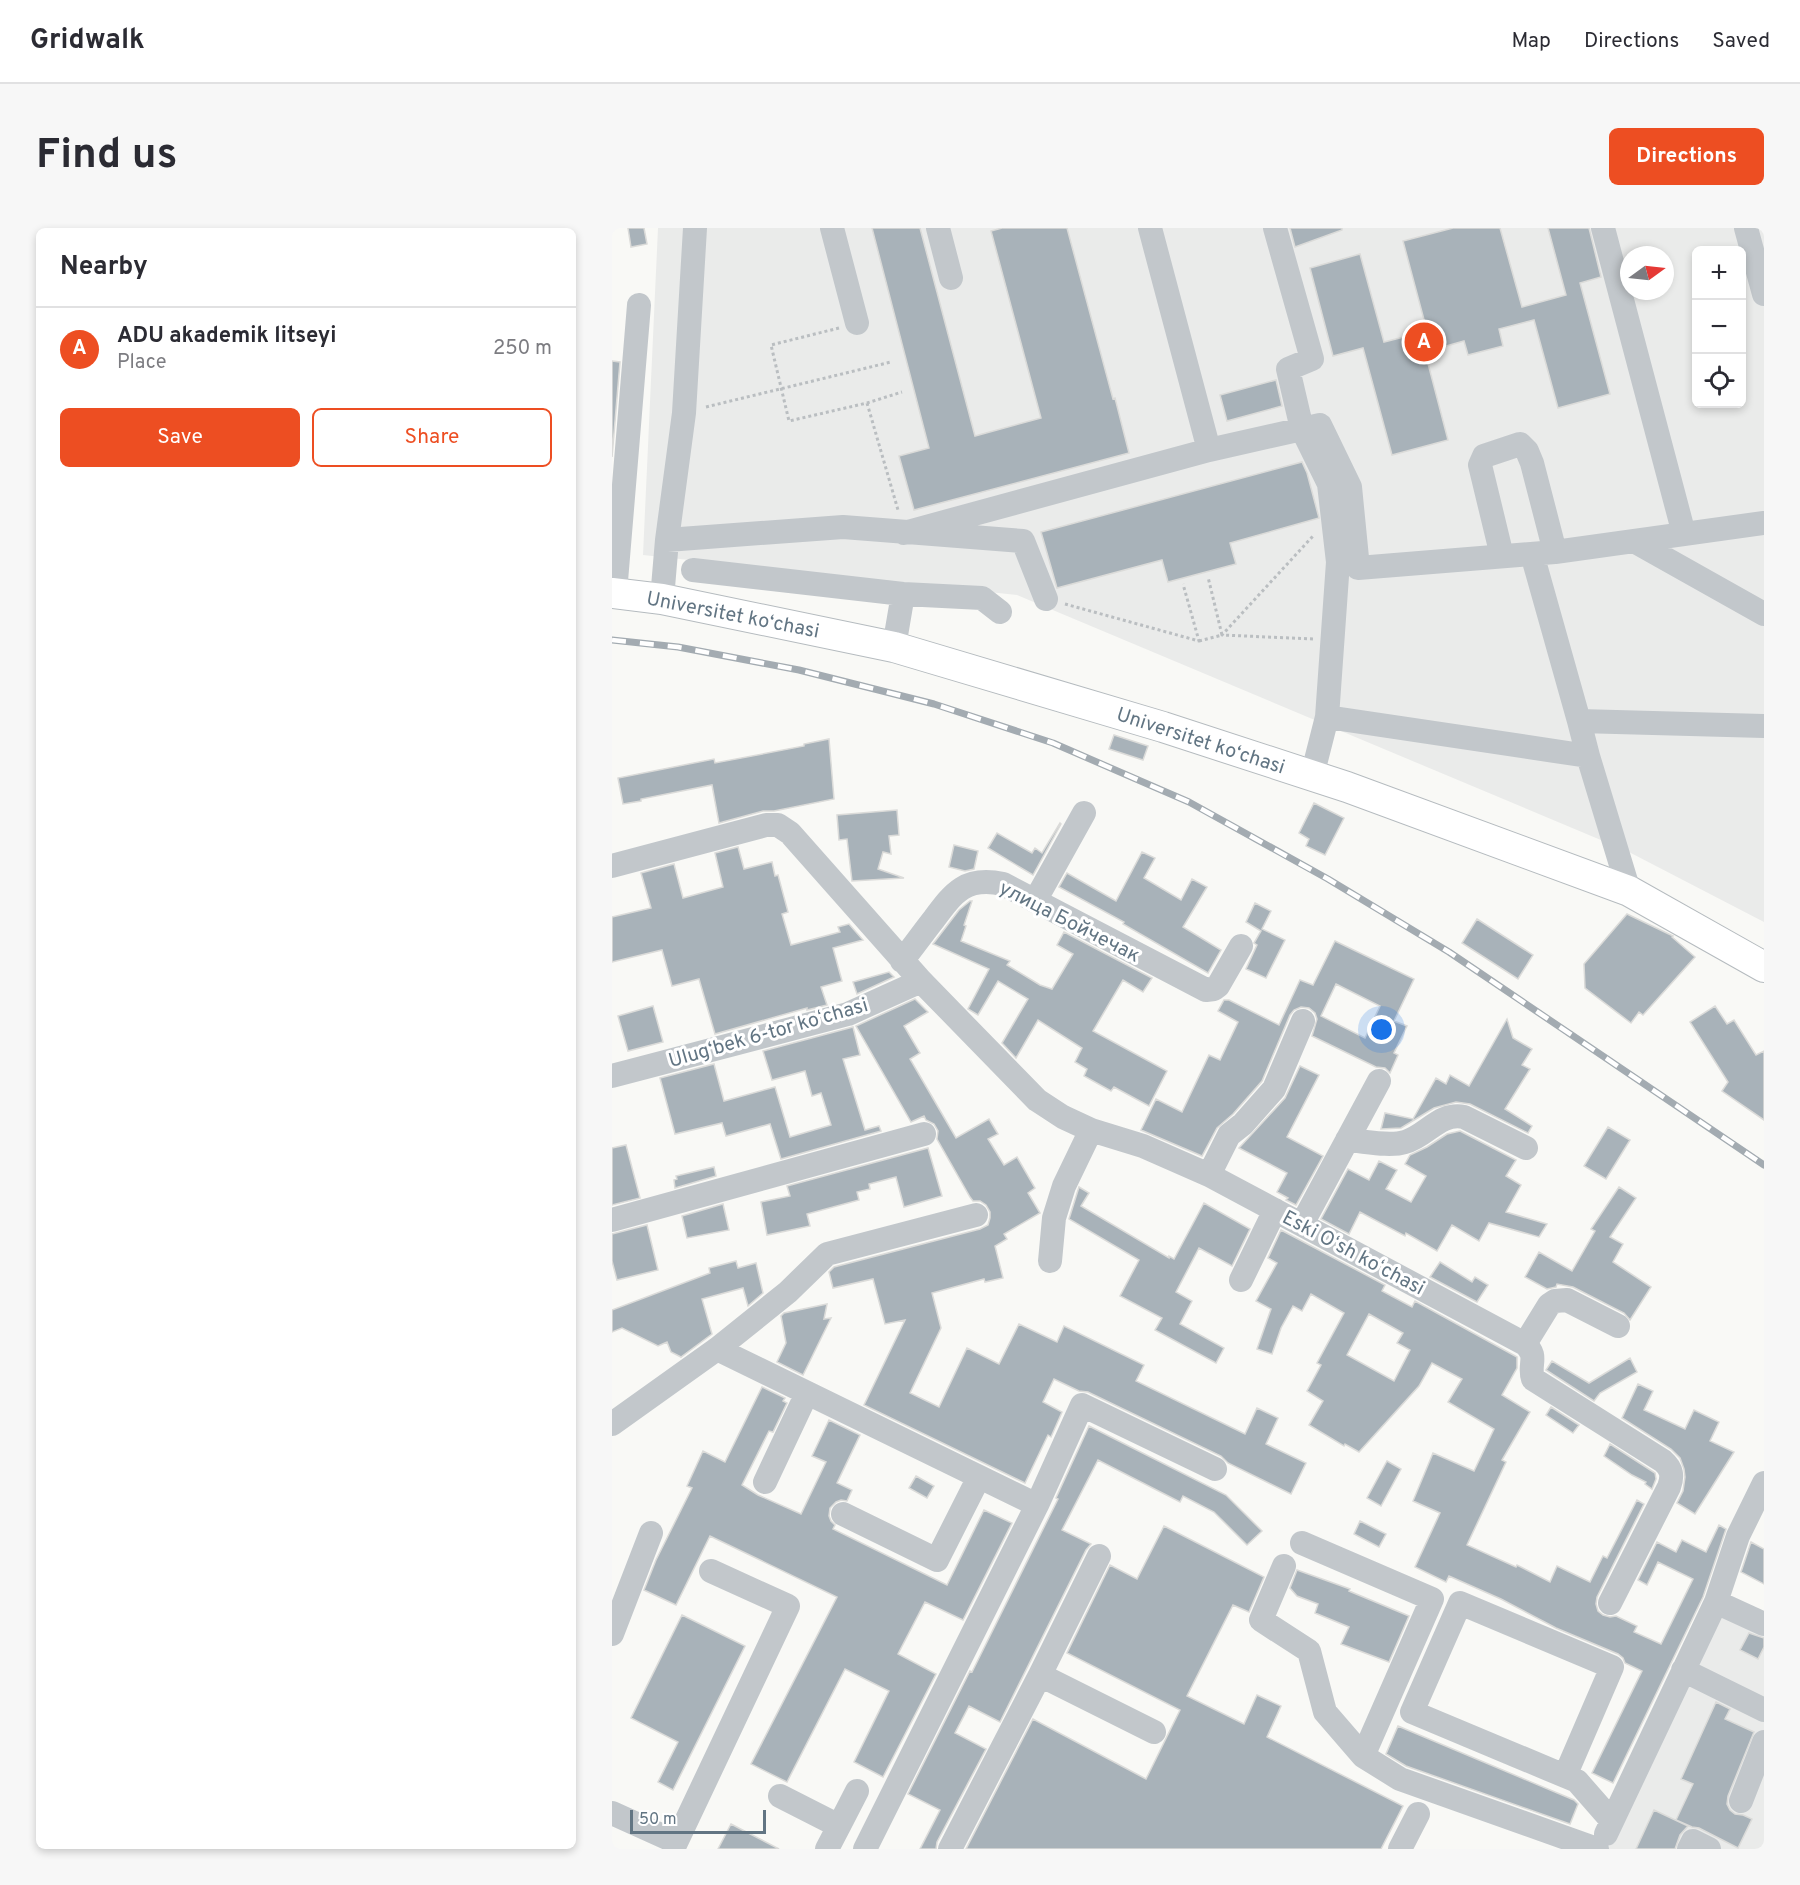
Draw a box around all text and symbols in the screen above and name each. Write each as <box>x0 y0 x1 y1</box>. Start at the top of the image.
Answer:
text: Gridwalk <box>30 23 145 59</box>
text: Map <box>1511 28 1551 55</box>
text: Directions <box>1584 28 1679 55</box>
text: Saved <box>1712 28 1770 55</box>
button: Directions <box>1609 128 1764 185</box>
text: Find us <box>36 130 177 183</box>
north arrow <box>1620 246 1674 300</box>
map controls <box>1692 246 1746 408</box>
button: + <box>1692 246 1746 300</box>
text: Nearby <box>60 251 148 284</box>
button: − <box>1692 300 1746 354</box>
pin: A <box>1404 320 1444 364</box>
text: ADU akademik litseyi <box>117 323 337 350</box>
text: A <box>72 336 87 362</box>
text: 250 m <box>493 336 552 362</box>
text: Place <box>117 350 167 376</box>
button: locate <box>1692 354 1746 408</box>
button: Save <box>60 408 300 467</box>
button: Share <box>312 408 552 467</box>
street label: Universitet kо‘chasi <box>644 586 821 645</box>
street label: Universitet kо‘chasi <box>1113 702 1288 781</box>
street label: улица Бойчечак <box>994 876 1144 970</box>
street label: Ulug‘bek 6-tor koʻchasi <box>666 993 871 1075</box>
your location <box>1367 1015 1396 1044</box>
street label: Eski Oʻsh koʻchasi <box>1277 1205 1429 1302</box>
scale bar <box>630 1807 766 1834</box>
text: 50 m <box>639 1810 677 1830</box>

